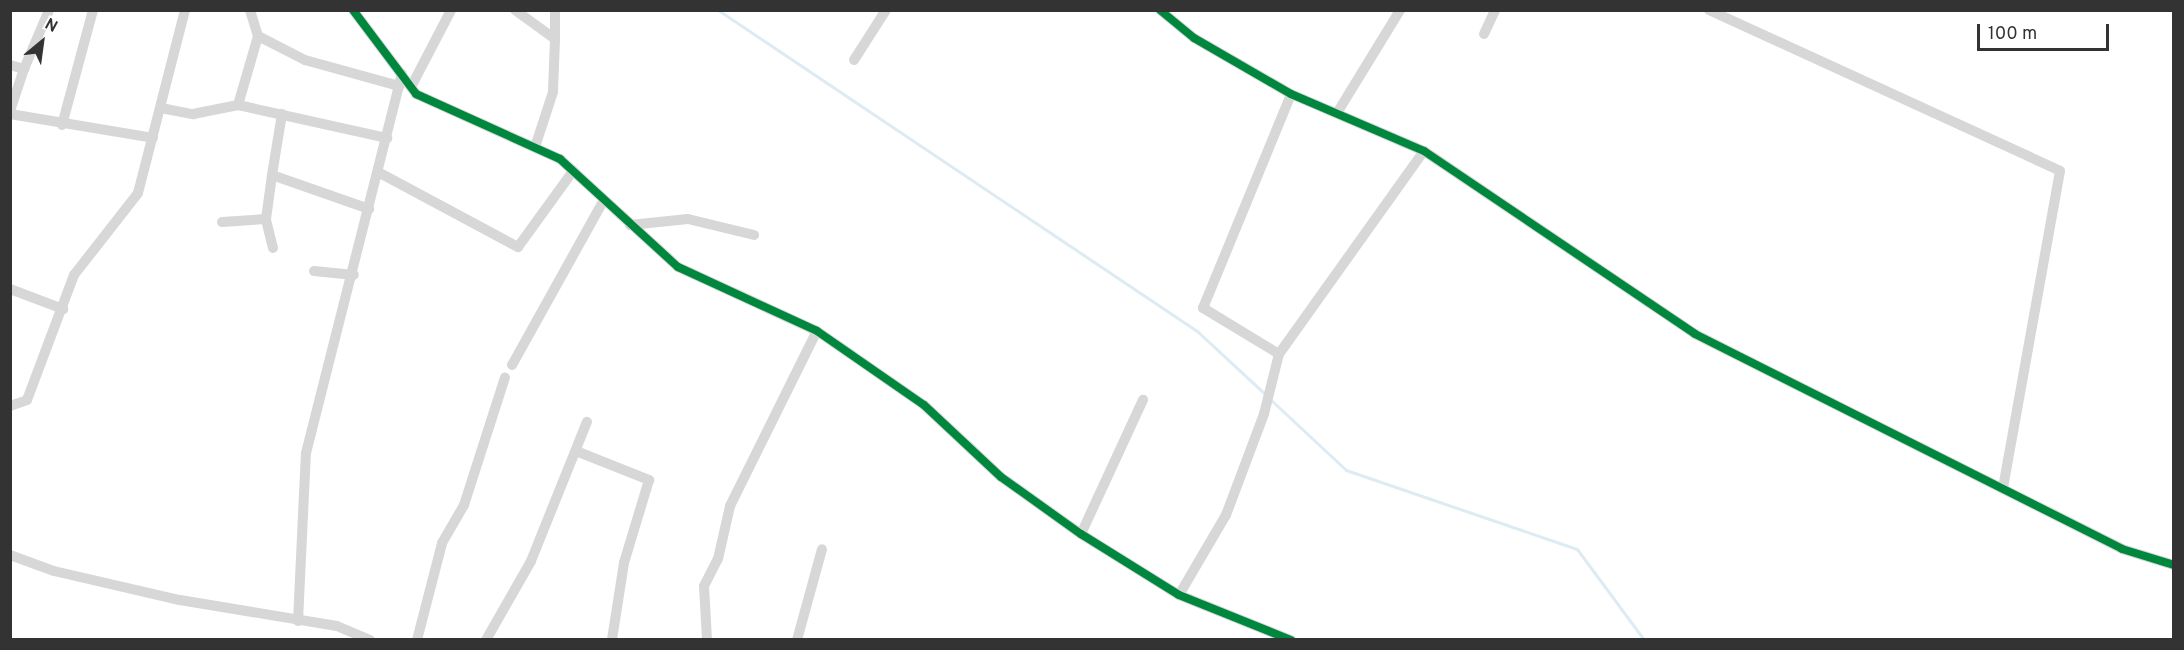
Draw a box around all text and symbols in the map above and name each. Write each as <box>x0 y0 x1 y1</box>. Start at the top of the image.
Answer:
north arrow <box>12 12 72 72</box>
scale bar <box>1980 12 2112 50</box>
text: N <box>41 15 61 38</box>
text: 100 m <box>1988 23 2037 46</box>

